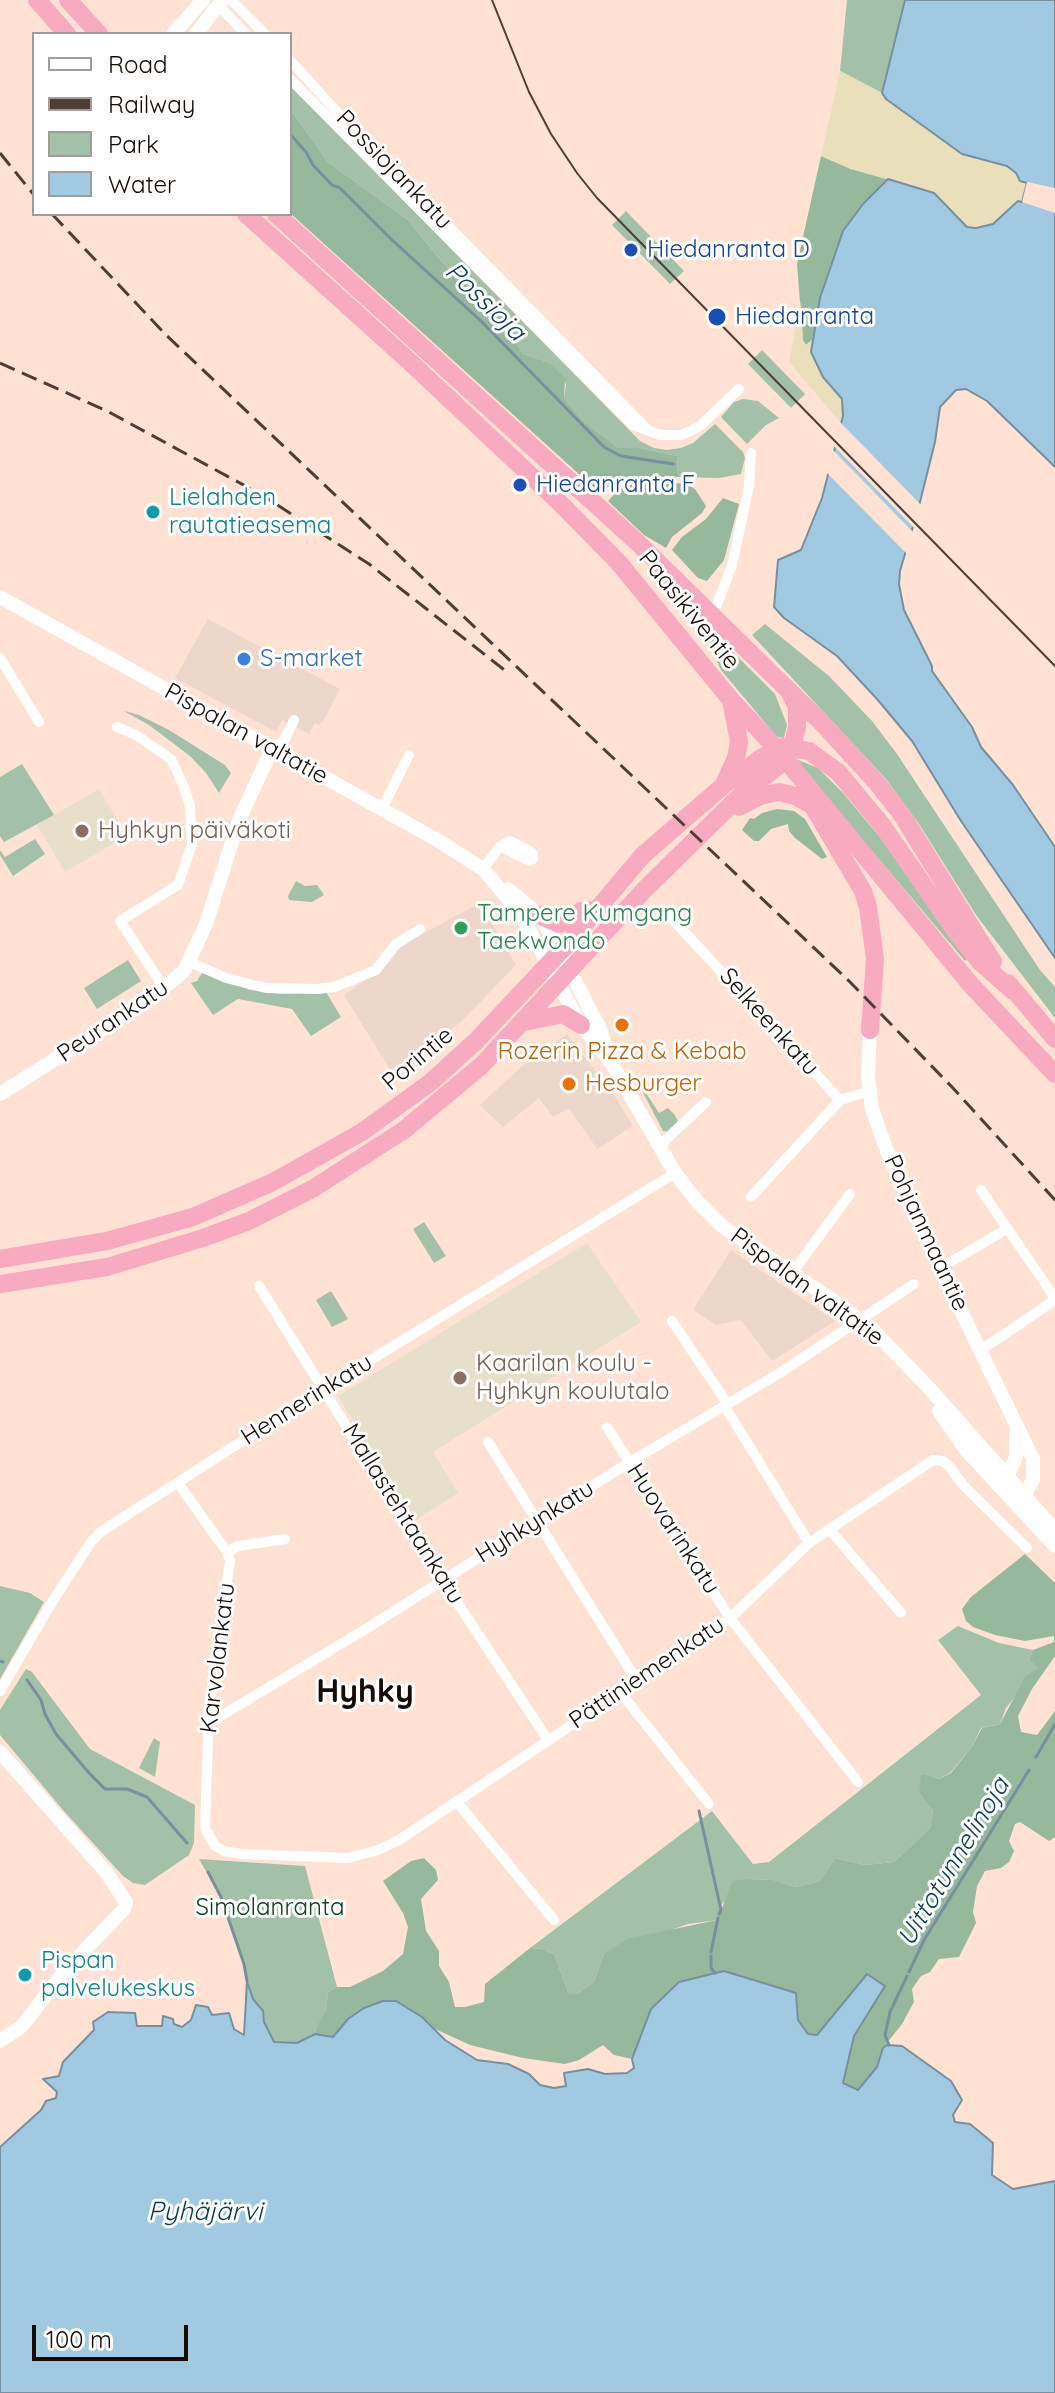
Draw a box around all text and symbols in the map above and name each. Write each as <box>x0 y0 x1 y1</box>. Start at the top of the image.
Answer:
legend <box>32 32 292 216</box>
text: Road <box>108 49 168 79</box>
text: Railway <box>108 89 195 119</box>
street label: Possiojankatu <box>330 104 458 236</box>
text: Park <box>108 129 159 159</box>
text: Water <box>108 169 176 199</box>
place label: Hiedanranta D <box>647 236 810 264</box>
marker: Hiedanranta D <box>622 241 640 259</box>
water label: Possioja <box>438 256 532 348</box>
place label: Hiedanranta <box>735 303 874 331</box>
marker: Hiedanranta <box>706 306 728 328</box>
place label: Hiedanranta F <box>536 471 695 499</box>
marker: Hiedanranta F <box>511 476 529 494</box>
place label: Lielahden rautatieasema <box>169 484 331 540</box>
marker: Lielahden rautatieasema <box>144 503 162 521</box>
street label: Paasikiventie <box>632 545 746 675</box>
place label: S-market <box>260 645 363 673</box>
marker: S-market <box>235 650 253 668</box>
street label: Pispalan valtatie <box>159 677 333 791</box>
place label: Hyhkyn päiväkoti <box>98 817 291 845</box>
marker: Hyhkyn päiväkoti <box>73 822 91 840</box>
place label: Tampere Kumgang Taekwondo <box>477 900 692 956</box>
marker: Tampere Kumgang Taekwondo <box>452 919 470 937</box>
street label: Selkeenkatu <box>713 962 825 1082</box>
street label: Peurankatu <box>52 973 174 1069</box>
marker: Rozerin Pizza & Kebab <box>613 1016 631 1034</box>
street label: Porintie <box>377 1021 459 1097</box>
place label: Rozerin Pizza & Kebab <box>497 1038 747 1066</box>
place label: Hesburger <box>585 1070 701 1098</box>
marker: Hesburger <box>560 1075 578 1093</box>
street label: Pohjanmaantie <box>877 1150 975 1316</box>
street label: Pispalan valtatie <box>725 1222 889 1352</box>
street label: Hennerinkatu <box>236 1348 378 1452</box>
place label: Kaarilan koulu - Hyhkyn koulutalo <box>476 1350 669 1406</box>
marker: Kaarilan koulu - Hyhkyn koulutalo <box>451 1369 469 1387</box>
street label: Mallastehtaankatu <box>336 1419 470 1609</box>
street label: Huovarinkatu <box>620 1458 726 1600</box>
street label: Hyhkynkatu <box>471 1474 599 1570</box>
street label: Karvolankatu <box>194 1581 242 1735</box>
street label: Pättiniemenkatu <box>564 1610 730 1736</box>
district label: Hyhky <box>316 1673 414 1711</box>
water label: Uittotunnelinoja <box>892 1772 1016 1952</box>
park label: Simolanranta <box>196 1894 344 1922</box>
place label: Pispan palvelukeskus <box>41 1947 195 2003</box>
marker: Pispan palvelukeskus <box>16 1966 34 1984</box>
water label: Pyhäjärvi <box>148 2196 262 2228</box>
scale bar <box>36 2309 192 2359</box>
text: 100 m <box>46 2324 112 2354</box>

